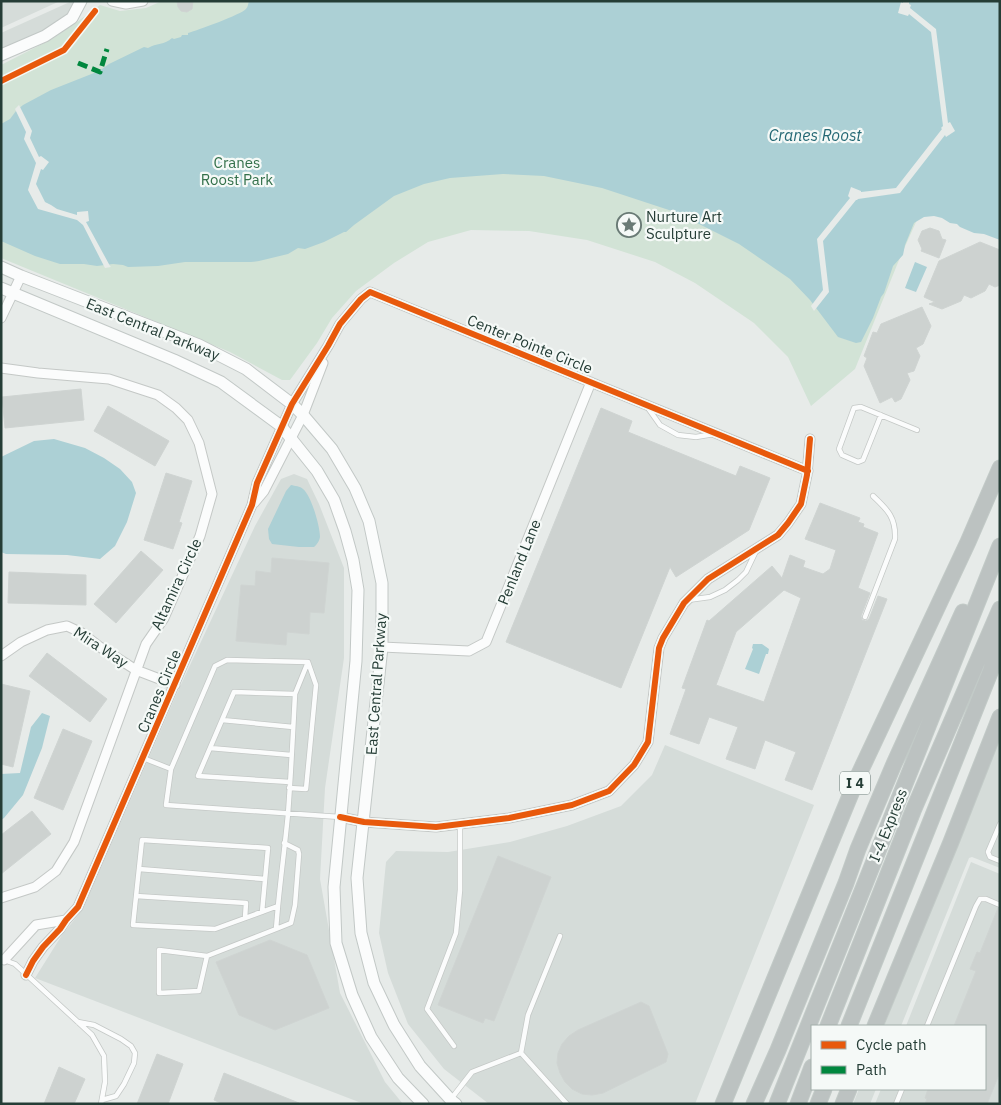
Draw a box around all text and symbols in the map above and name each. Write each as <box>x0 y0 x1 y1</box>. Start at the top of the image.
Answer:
water label: Cranes Roost <box>769 125 862 145</box>
park label: Cranes Roost Park <box>201 153 273 189</box>
place label: Nurture Art Sculpture <box>646 207 722 243</box>
place icon: Nurture Art Sculpture <box>616 212 642 238</box>
street label: East Central Parkway <box>83 294 223 365</box>
street label: Center Pointe Circle <box>465 310 595 378</box>
street label: Penland Lane <box>493 516 545 608</box>
street label: Altamira Circle <box>146 535 206 633</box>
street label: East Central Parkway <box>362 612 390 756</box>
street label: Mira Way <box>70 622 132 672</box>
street label: Cranes Circle <box>133 646 185 736</box>
road number: I 4 <box>840 771 870 794</box>
street label: I-4 Express <box>865 786 911 864</box>
legend <box>811 1025 986 1090</box>
text: Cycle path <box>856 1035 927 1054</box>
text: Path <box>856 1060 887 1079</box>

